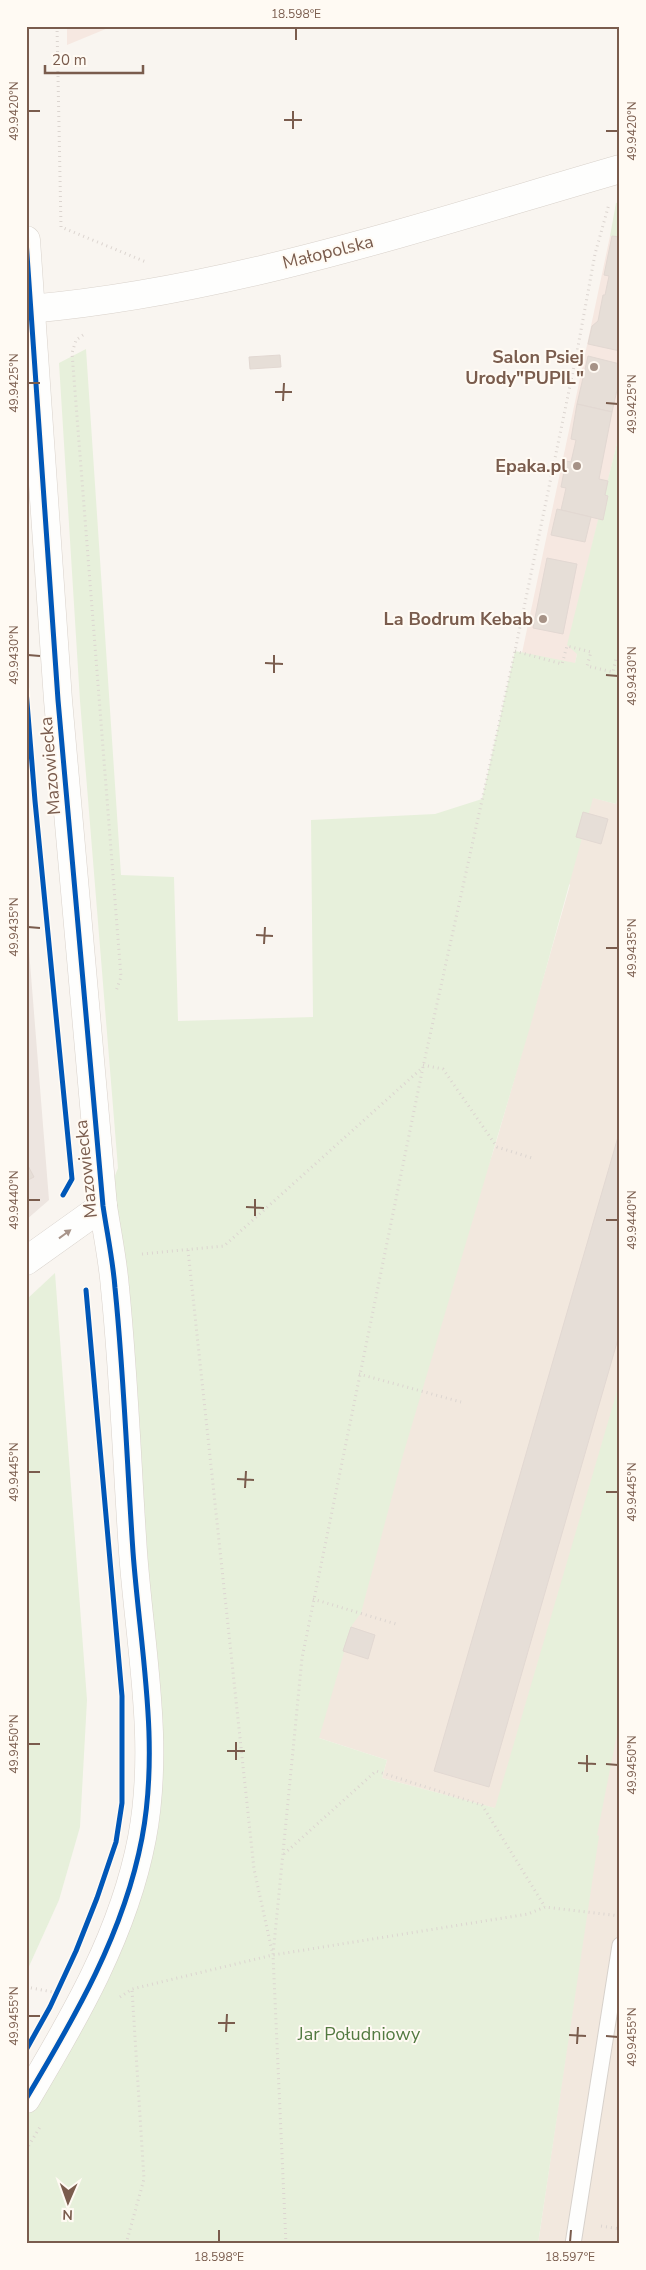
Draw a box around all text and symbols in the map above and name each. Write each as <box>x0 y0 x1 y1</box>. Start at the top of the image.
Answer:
text: 18.598°E <box>271 6 321 22</box>
scale bar <box>45 42 142 74</box>
text: 20 m <box>52 50 87 70</box>
text: 49.9420°N <box>6 81 22 141</box>
text: 49.9420°N <box>624 101 640 161</box>
street label: Małopolska <box>280 229 376 275</box>
place label: Salon Psiej Urody"PUPIL" <box>465 345 584 390</box>
text: 49.9425°N <box>6 353 22 413</box>
marker: Salon Psiej Urody"PUPIL" <box>588 361 600 373</box>
text: 49.9425°N <box>624 374 640 434</box>
place label: Epaka.pl <box>495 454 567 478</box>
marker: Epaka.pl <box>571 460 583 472</box>
place label: La Bodrum Kebab <box>384 607 533 631</box>
marker: La Bodrum Kebab <box>537 613 549 625</box>
text: 49.9430°N <box>6 625 22 685</box>
text: 49.9430°N <box>624 646 640 706</box>
street label: Mazowiecka <box>34 716 66 816</box>
text: 49.9435°N <box>6 897 22 957</box>
text: 49.9435°N <box>624 918 640 978</box>
street label: Mazowiecka <box>69 1119 103 1219</box>
text: 49.9440°N <box>6 1170 22 1230</box>
text: 49.9440°N <box>624 1190 640 1250</box>
one-way arrow <box>58 1229 72 1239</box>
text: 49.9445°N <box>6 1442 22 1502</box>
text: 49.9445°N <box>624 1462 640 1522</box>
text: 49.9450°N <box>6 1714 22 1774</box>
text: 49.9450°N <box>624 1735 640 1795</box>
text: 49.9455°N <box>6 1986 22 2046</box>
text: 49.9455°N <box>624 2007 640 2067</box>
park label: Jar Południowy <box>297 2022 421 2046</box>
north arrow <box>42 2178 92 2228</box>
text: N <box>62 2205 73 2224</box>
text: 18.598°E <box>194 2249 244 2265</box>
text: 18.597°E <box>545 2249 595 2265</box>

